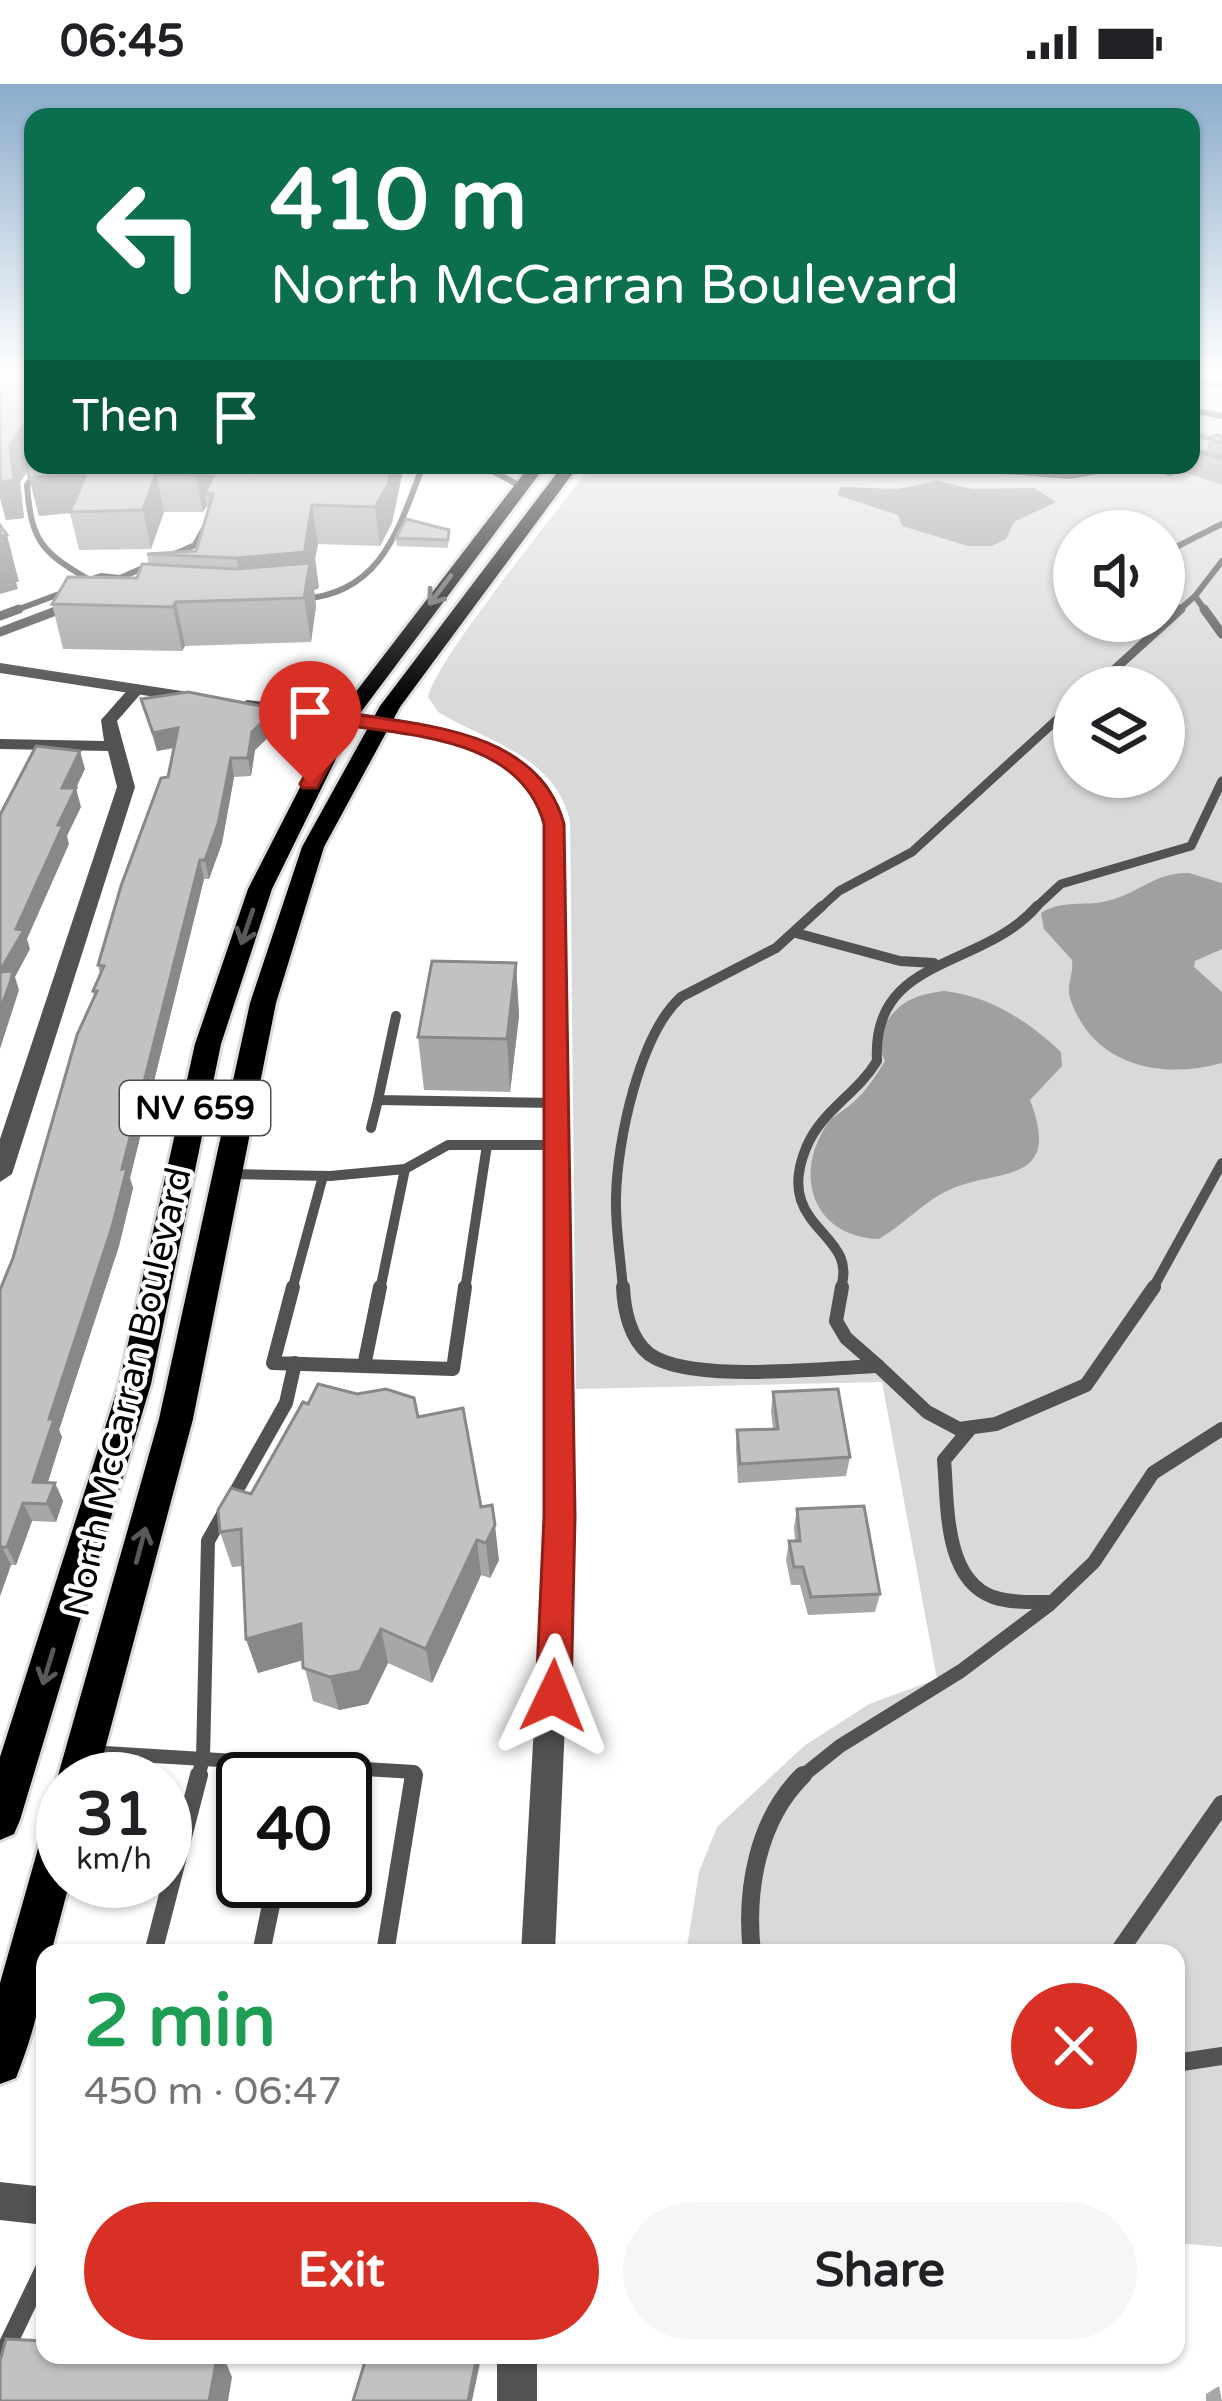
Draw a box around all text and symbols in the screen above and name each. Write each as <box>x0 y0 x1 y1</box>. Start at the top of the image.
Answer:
text: 06:45 <box>60 15 185 69</box>
text: 410 m <box>270 151 527 252</box>
icon: left <box>72 156 228 312</box>
text: North McCarran Boulevard <box>270 253 959 318</box>
icon: arrive <box>203 384 269 450</box>
text: Then <box>72 390 179 444</box>
map controls <box>1053 510 1185 798</box>
button: sound <box>1053 510 1185 642</box>
one-way arrow <box>427 574 454 606</box>
pin <box>259 661 361 784</box>
button: layers <box>1053 666 1185 798</box>
icon: arrive <box>277 679 343 745</box>
one-way arrow <box>235 907 256 944</box>
road number: NV 659 <box>120 1081 270 1135</box>
street label: North McCarran Boulevard <box>55 1163 201 1621</box>
one-way arrow <box>132 1526 154 1564</box>
position arrow <box>490 1633 616 1759</box>
one-way arrow <box>35 1647 57 1685</box>
speed limit sign: 40 <box>216 1752 372 1908</box>
text: 31 <box>76 1779 152 1851</box>
text: km/h <box>76 1841 152 1878</box>
text: 2 min <box>84 1979 276 2066</box>
button: close <box>1011 1983 1137 2109</box>
text: 450 m · 06:47 <box>84 2068 342 2115</box>
button: Exit <box>84 2202 599 2340</box>
button: Share <box>623 2202 1137 2340</box>

